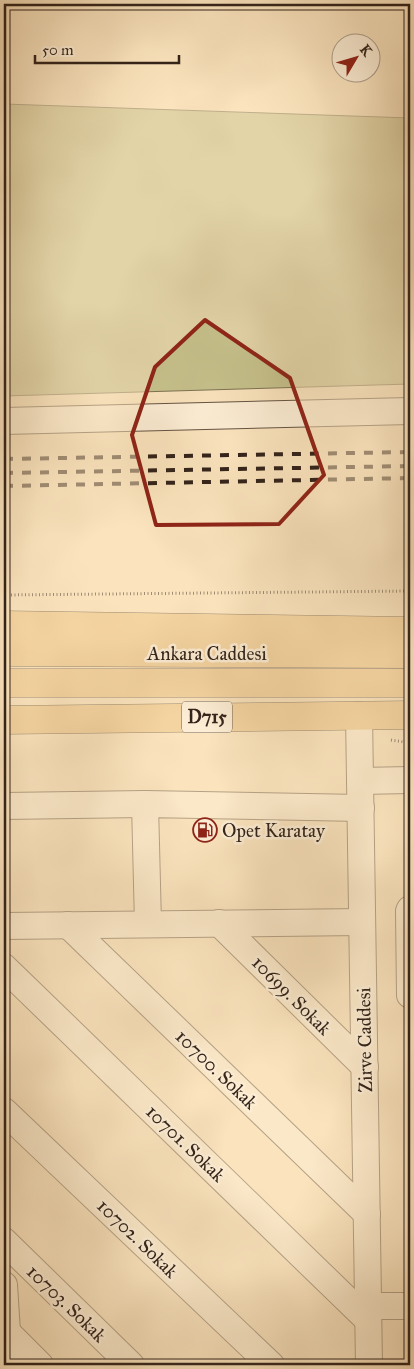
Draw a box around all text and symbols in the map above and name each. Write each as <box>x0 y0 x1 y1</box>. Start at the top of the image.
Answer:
scale bar <box>35 32 179 64</box>
north arrow <box>332 32 382 82</box>
text: 50 m <box>42 41 74 59</box>
text: K <box>356 41 376 60</box>
street label: Ankara Caddesi <box>146 642 267 665</box>
road number: D715 <box>182 702 232 732</box>
fuel station icon: Opet Karatay <box>192 817 218 843</box>
place label: Opet Karatay <box>222 819 326 842</box>
street label: 10699. Sokak <box>247 951 336 1040</box>
street label: Zirve Caddesi <box>352 987 377 1093</box>
street label: 10700. Sokak <box>171 1025 263 1114</box>
street label: 10701. Sokak <box>141 1100 230 1187</box>
street label: 10702. Sokak <box>92 1194 183 1283</box>
street label: 10703. Sokak <box>22 1260 111 1347</box>

